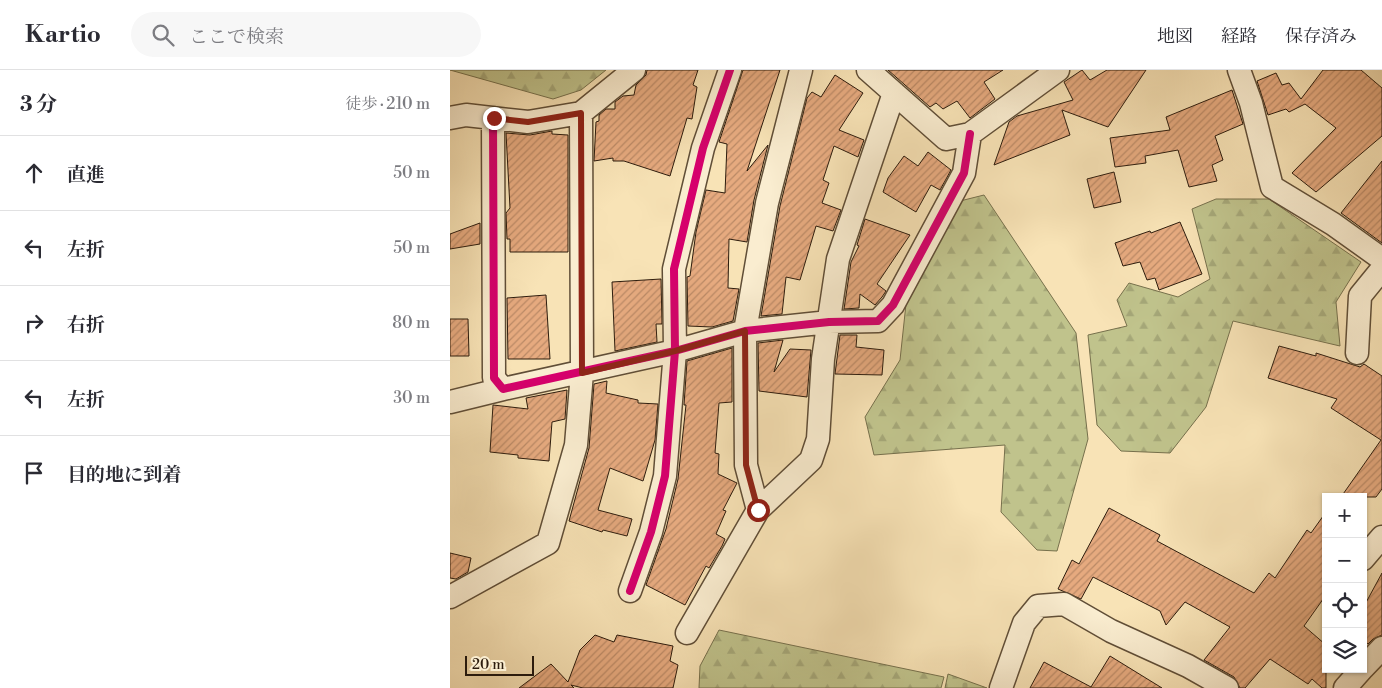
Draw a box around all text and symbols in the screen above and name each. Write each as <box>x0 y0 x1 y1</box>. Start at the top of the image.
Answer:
search box <box>131 12 481 57</box>
text: Kartio <box>25 20 101 50</box>
icon: search <box>149 21 177 49</box>
text: ここで検索 <box>189 25 284 49</box>
text: 地図 <box>1157 25 1193 48</box>
text: 経路 <box>1221 25 1257 48</box>
text: 保存済み <box>1285 25 1357 48</box>
text: 3 分 <box>20 92 57 118</box>
text: 徒歩 · 210 m <box>345 94 430 114</box>
route end <box>483 107 506 130</box>
icon: ahead <box>20 159 48 187</box>
text: 直進 <box>67 163 105 187</box>
text: 50 m <box>393 163 430 183</box>
icon: left <box>20 234 48 262</box>
text: 左折 <box>67 238 105 262</box>
text: 50 m <box>393 238 430 258</box>
icon: right <box>20 309 48 337</box>
text: 右折 <box>67 313 105 337</box>
text: 80 m <box>392 313 430 333</box>
icon: left <box>20 384 48 412</box>
text: 左折 <box>67 388 105 412</box>
text: 30 m <box>393 388 430 408</box>
icon: arrive <box>20 459 48 487</box>
text: 目的地に到着 <box>67 463 181 487</box>
map controls <box>1322 493 1367 673</box>
button: + <box>1322 493 1367 538</box>
route start <box>747 499 770 522</box>
button: − <box>1322 538 1367 583</box>
button: locate <box>1322 583 1367 628</box>
button: layers <box>1322 628 1367 673</box>
scale bar <box>465 653 534 676</box>
text: 20 m <box>472 656 504 674</box>

